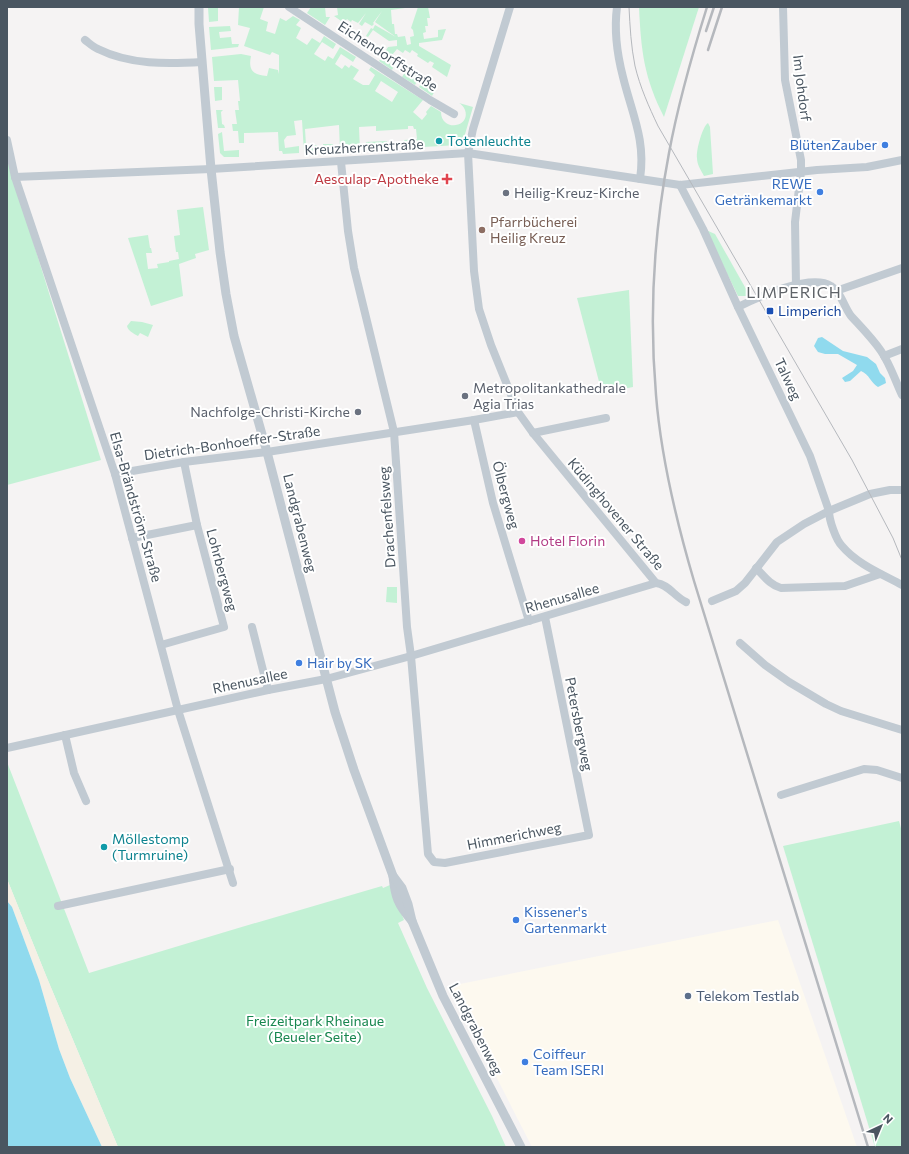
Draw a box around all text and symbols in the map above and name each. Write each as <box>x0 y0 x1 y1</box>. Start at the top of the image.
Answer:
street label: Eichendorffstraße <box>335 17 441 94</box>
street label: Im Johdorf <box>790 54 815 123</box>
place label: Totenleuchte <box>447 132 531 149</box>
street label: Kreuzherrenstraße <box>304 135 424 158</box>
marker: Totenleuchte <box>434 136 444 146</box>
place label: BlütenZauber <box>790 136 877 153</box>
marker: BlütenZauber <box>880 140 890 150</box>
place label: Aesculap-Apotheke <box>314 170 439 187</box>
marker: Aesculap-Apotheke <box>442 174 452 184</box>
place label: REWE Getränkemarkt <box>715 175 812 208</box>
place label: Heilig-Kreuz-Kirche <box>514 184 639 201</box>
marker: REWE Getränkemarkt <box>815 187 825 197</box>
marker: Heilig-Kreuz-Kirche <box>501 188 511 198</box>
place label: Pfarrbücherei Heilig Kreuz <box>490 213 577 246</box>
marker: Pfarrbücherei Heilig Kreuz <box>477 225 487 235</box>
district label: LIMPERICH <box>746 282 842 301</box>
place label: Limperich <box>778 302 842 319</box>
marker: Limperich <box>765 306 775 316</box>
street label: Talweg <box>771 355 806 403</box>
place label: Metropolitankathedrale Agia Trias <box>473 379 626 412</box>
marker: Metropolitankathedrale Agia Trias <box>460 391 470 401</box>
place label: Nachfolge-Christi-Kirche <box>190 403 350 420</box>
marker: Nachfolge-Christi-Kirche <box>353 407 363 417</box>
street label: Dietrich-Bonhoeffer-Straße <box>143 422 321 463</box>
street label: Elsa-Brändström-Straße <box>107 430 166 584</box>
street label: Küdinghovener Straße <box>565 454 668 573</box>
street label: Ölbergweg <box>489 459 524 531</box>
street label: Drachenfelsweg <box>374 465 399 568</box>
street label: Landgrabenweg <box>280 472 321 574</box>
street label: Lohrbergweg <box>203 527 242 613</box>
place label: Hotel Florin <box>530 532 605 549</box>
marker: Hotel Florin <box>517 536 527 546</box>
street label: Rhenusallee <box>523 579 601 616</box>
place label: Hair by SK <box>307 654 372 671</box>
marker: Hair by SK <box>294 658 304 668</box>
street label: Rhenusallee <box>211 664 289 697</box>
street label: Petersbergweg <box>562 675 597 773</box>
street label: Himmerichweg <box>465 818 563 853</box>
place label: Möllestomp (Turmruine) <box>112 830 189 863</box>
marker: Möllestomp (Turmruine) <box>99 842 109 852</box>
place label: Kissener's Gartenmarkt <box>524 903 607 936</box>
marker: Kissener's Gartenmarkt <box>511 915 521 925</box>
street label: Landgrabenweg <box>446 980 507 1078</box>
place label: Telekom Testlab <box>696 987 799 1004</box>
marker: Telekom Testlab <box>683 991 693 1001</box>
park label: Freizeitpark Rheinaue (Beueler Seite) <box>246 1012 384 1045</box>
place label: Coiffeur Team ISERI <box>533 1045 604 1078</box>
marker: Coiffeur Team ISERI <box>520 1057 530 1067</box>
north arrow <box>861 1106 901 1146</box>
text: N <box>881 1111 896 1126</box>

